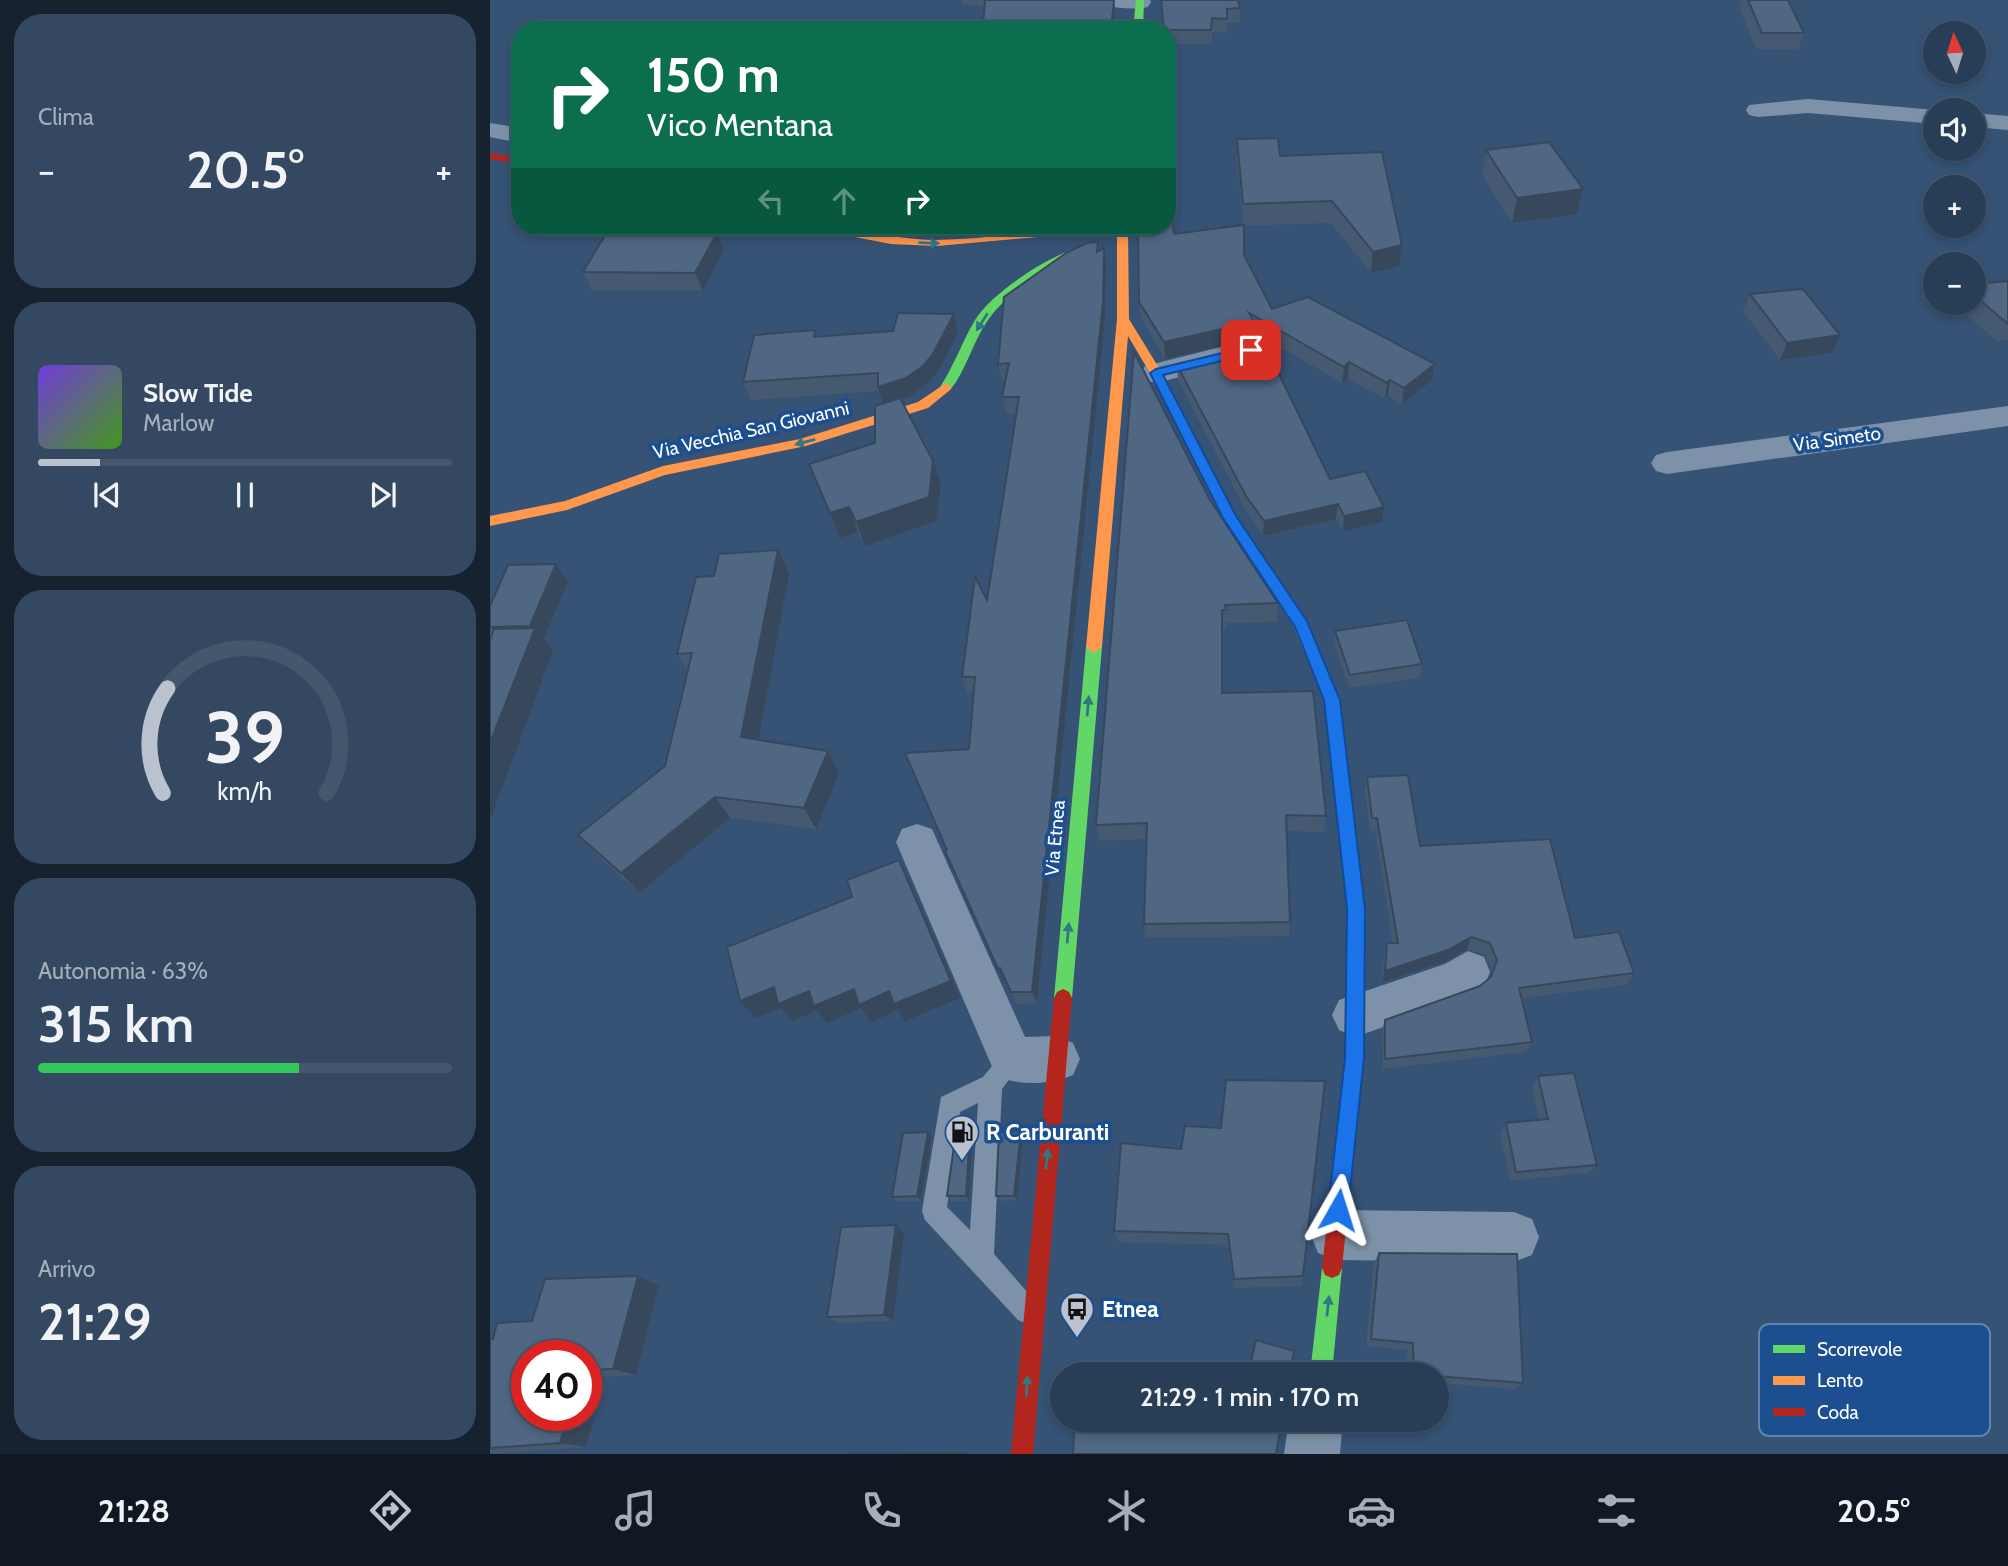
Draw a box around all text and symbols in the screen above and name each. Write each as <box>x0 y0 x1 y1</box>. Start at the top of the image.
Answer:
north arrow <box>1923 21 1986 84</box>
map controls <box>1923 21 1986 315</box>
text: 150 m <box>647 45 780 104</box>
icon: right <box>532 49 623 140</box>
button: sound <box>1923 98 1986 161</box>
text: Clima <box>38 103 94 131</box>
text: Vico Mentana <box>647 105 833 144</box>
text: 20.5° <box>186 138 304 201</box>
text: − <box>38 147 55 194</box>
text: + <box>435 147 452 194</box>
button: + <box>1923 175 1986 238</box>
icon: left <box>752 182 790 220</box>
icon: ahead <box>825 182 863 220</box>
icon: right <box>898 182 936 220</box>
one-way arrow <box>918 237 940 248</box>
button: − <box>1923 252 1986 315</box>
one-way arrow <box>976 313 989 332</box>
pin <box>1221 320 1281 380</box>
icon: arrive <box>1232 331 1270 369</box>
text: Slow Tide <box>143 377 253 409</box>
street label: Via Vecchia San Giovanni <box>651 396 851 464</box>
text: Marlow <box>143 409 214 437</box>
street label: Via Simeto <box>1792 421 1882 457</box>
one-way arrow <box>794 437 816 448</box>
icon: previous <box>88 476 126 514</box>
icon: pause <box>226 476 264 514</box>
icon: next <box>364 476 402 514</box>
text: 39 <box>205 693 285 781</box>
one-way arrow <box>1083 695 1094 717</box>
text: km/h <box>218 776 272 806</box>
street label: Via Etnea <box>1040 799 1070 877</box>
one-way arrow <box>1063 922 1074 944</box>
text: Autonomia · 63% <box>38 957 208 985</box>
text: 315 km <box>38 992 194 1055</box>
fuel station icon: R Carburanti <box>943 1113 981 1162</box>
place label: R Carburanti <box>986 1118 1109 1146</box>
one-way arrow <box>1042 1148 1053 1170</box>
position arrow <box>1301 1173 1375 1247</box>
text: Arrivo <box>38 1255 95 1283</box>
text: 21:29 <box>38 1290 152 1353</box>
bus stop icon: Etnea <box>1058 1290 1096 1339</box>
place label: Etnea <box>1102 1295 1159 1323</box>
one-way arrow <box>1323 1295 1334 1317</box>
legend <box>1759 1324 1990 1436</box>
text: Scorrevole <box>1817 1338 1902 1361</box>
speed limit sign: 40 <box>511 1340 602 1431</box>
text: Lento <box>1817 1369 1863 1392</box>
one-way arrow <box>1022 1375 1033 1397</box>
text: 21:29 · 1 min · 170 m <box>1140 1381 1359 1413</box>
text: Coda <box>1817 1401 1859 1424</box>
icon: directions <box>366 1486 415 1535</box>
icon: music <box>611 1486 660 1535</box>
icon: phone <box>857 1486 906 1535</box>
icon: climate <box>1102 1486 1151 1535</box>
icon: car <box>1347 1486 1396 1535</box>
icon: filters <box>1592 1486 1641 1535</box>
text: 21:28 <box>98 1491 170 1530</box>
text: 20.5° <box>1837 1491 1910 1530</box>

